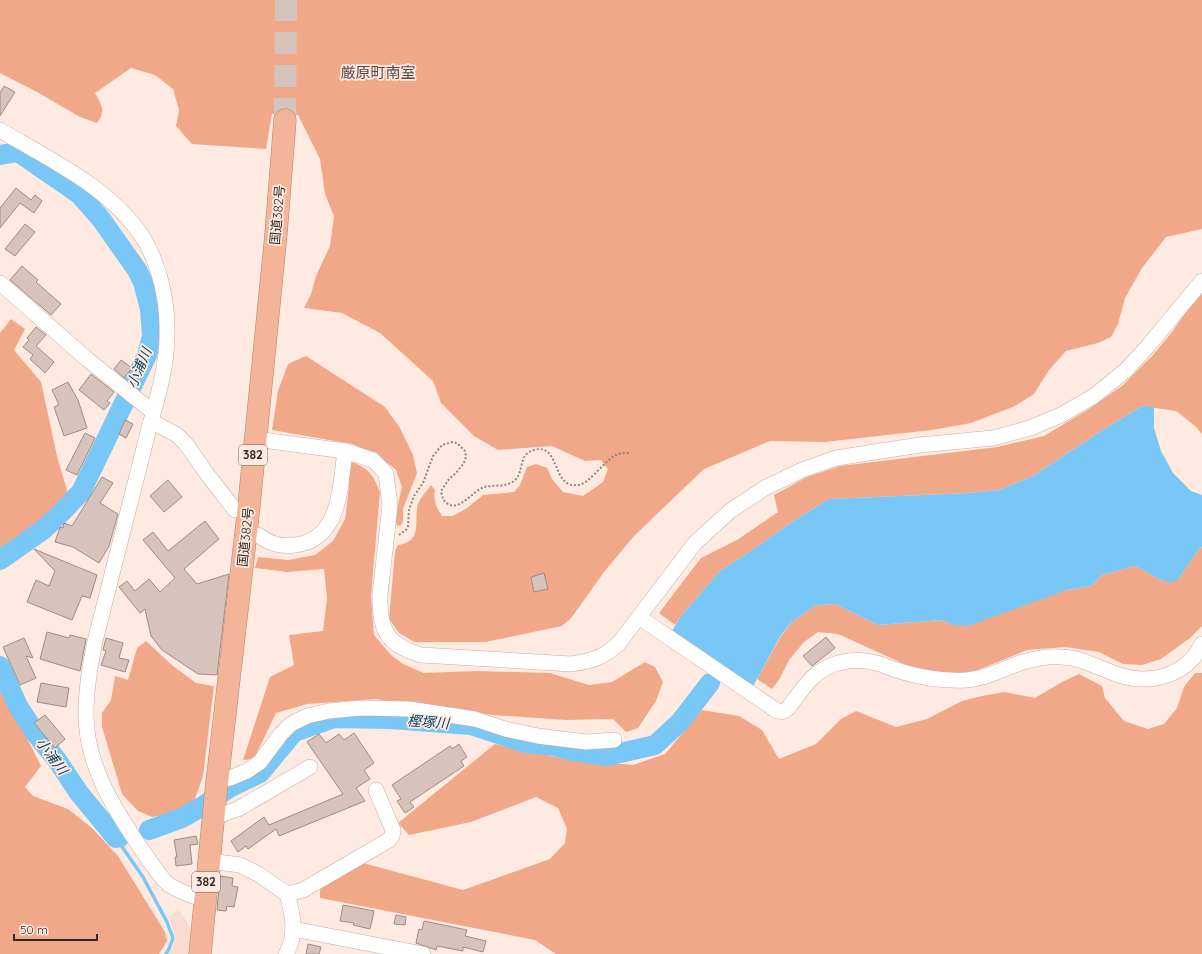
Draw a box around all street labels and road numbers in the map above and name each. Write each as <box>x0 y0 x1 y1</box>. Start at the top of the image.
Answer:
street label: 国道382号 <box>266 184 288 246</box>
road number: 382 <box>239 445 267 465</box>
street label: 国道382号 <box>234 506 256 568</box>
road number: 382 <box>192 872 220 892</box>

